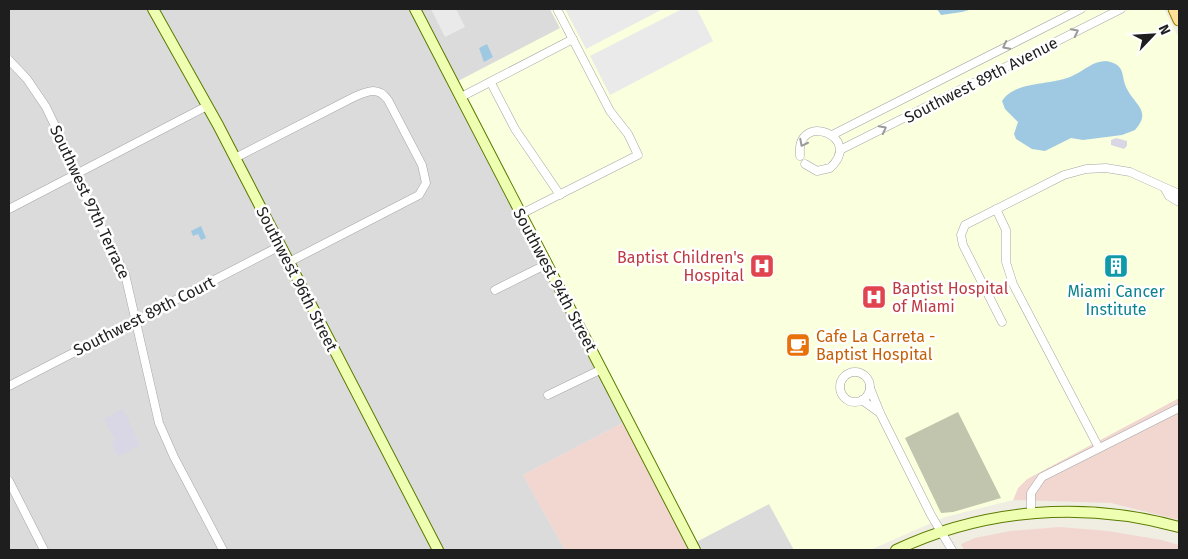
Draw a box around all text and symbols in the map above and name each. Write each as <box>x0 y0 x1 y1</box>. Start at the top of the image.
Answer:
north arrow <box>1128 10 1178 60</box>
text: N <box>1155 22 1174 38</box>
one-way arrow <box>1070 28 1079 38</box>
street label: Southwest 89th Avenue <box>901 33 1061 127</box>
one-way arrow <box>1002 40 1011 51</box>
street label: Southwest 97th Terrace <box>46 122 134 282</box>
one-way arrow <box>878 125 887 135</box>
one-way arrow <box>800 137 810 146</box>
street label: Southwest 96th Street <box>252 203 342 355</box>
street label: Southwest 94th Street <box>509 205 601 355</box>
place label: Baptist Children's Hospital <box>617 248 744 285</box>
hospital icon: Baptist Children's Hospital <box>749 253 775 279</box>
building icon: Miami Cancer Institute <box>1103 253 1129 279</box>
street label: Southwest 89th Court <box>70 272 218 360</box>
place label: Baptist Hospital of Miami <box>892 279 1009 316</box>
place label: Miami Cancer Institute <box>1067 282 1165 319</box>
hospital icon: Baptist Hospital of Miami <box>861 284 887 310</box>
place label: Cafe La Carreta - Baptist Hospital <box>816 327 936 364</box>
cafe icon: Cafe La Carreta - Baptist Hospital <box>785 332 811 358</box>

